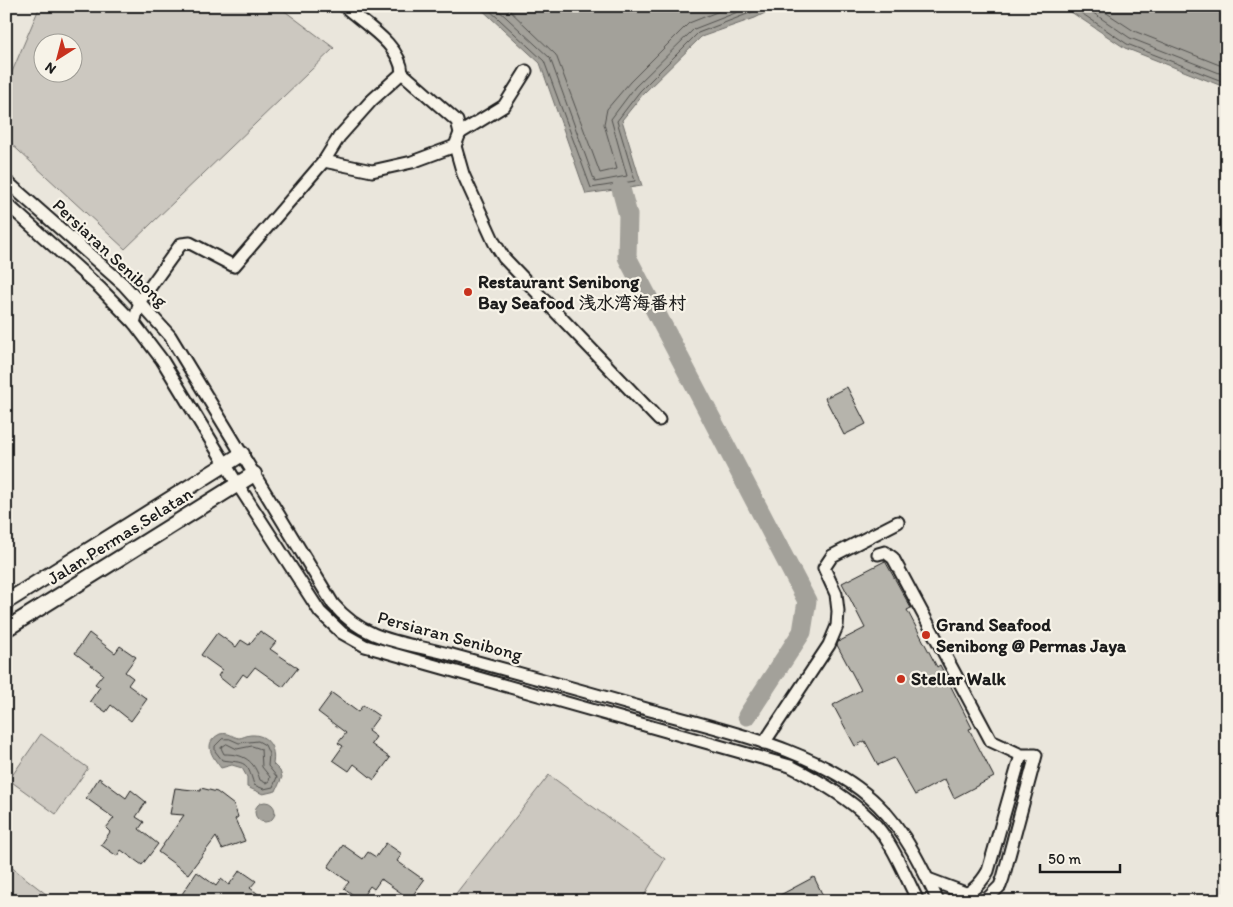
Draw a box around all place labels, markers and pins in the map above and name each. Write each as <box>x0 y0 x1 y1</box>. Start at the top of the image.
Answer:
place label: Restaurant Senibong Bay Seafood 浅水湾海番村 <box>478 271 686 314</box>
marker: Restaurant Senibong Bay Seafood 浅水湾海番村 <box>462 286 474 298</box>
place label: Grand Seafood Senibong @ Permas Jaya <box>936 614 1127 657</box>
marker: Grand Seafood Senibong @ Permas Jaya <box>920 629 932 641</box>
place label: Stellar Walk <box>911 668 1007 690</box>
marker: Stellar Walk <box>895 673 907 685</box>

